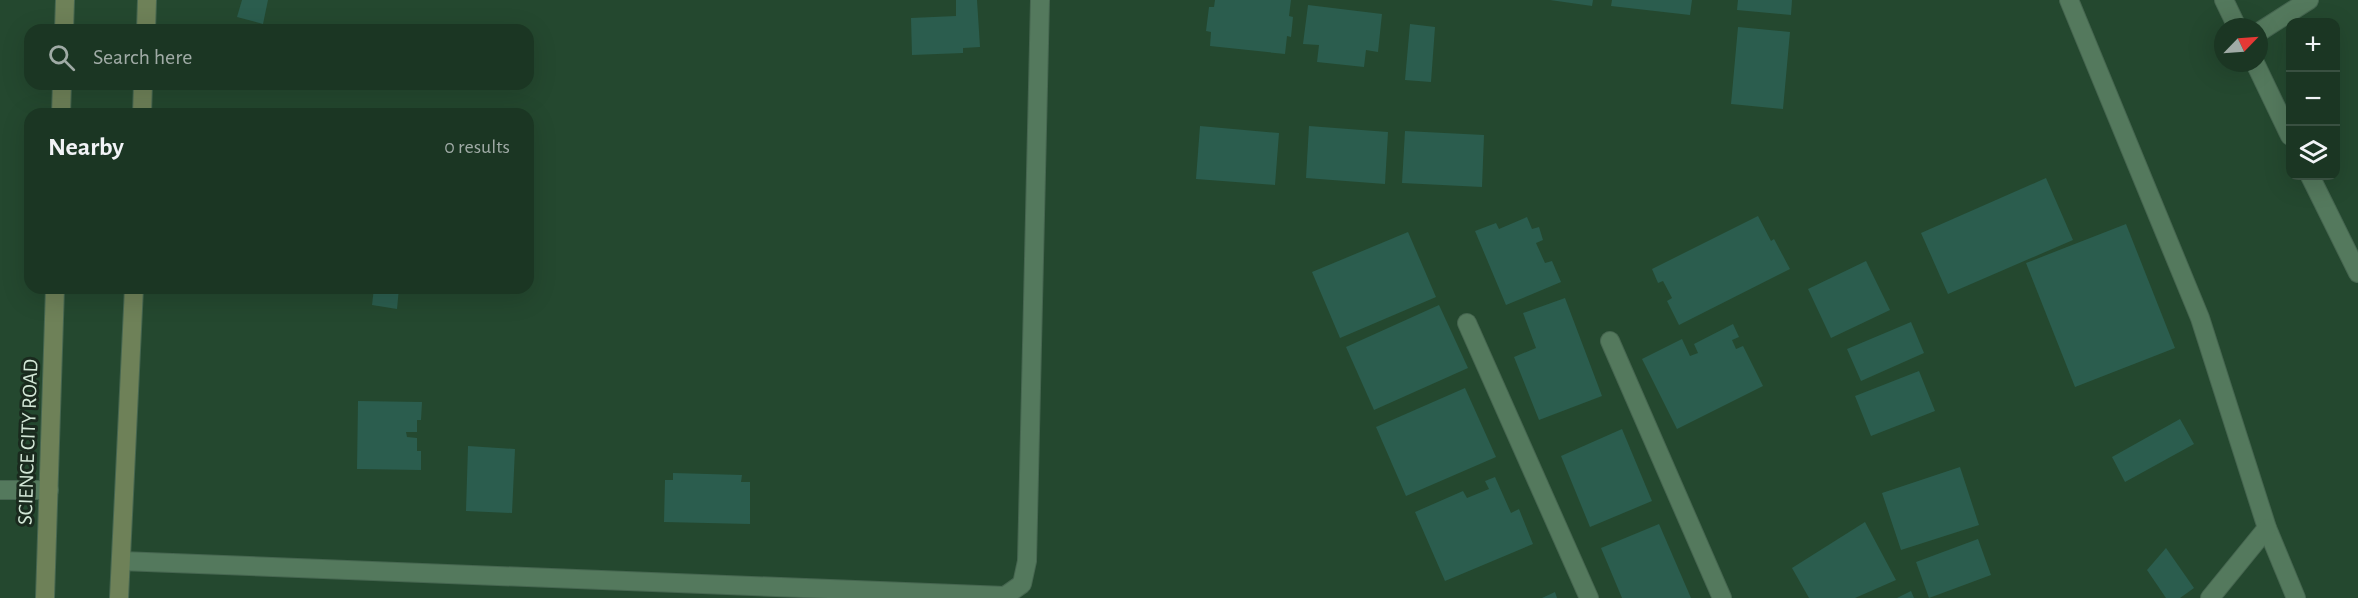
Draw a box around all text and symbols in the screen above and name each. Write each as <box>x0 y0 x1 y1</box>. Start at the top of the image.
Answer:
north arrow <box>2214 18 2268 72</box>
map controls <box>2286 18 2340 180</box>
button: + <box>2286 18 2340 72</box>
search box <box>24 24 534 90</box>
icon: search <box>45 41 78 74</box>
text: Search here <box>93 46 192 68</box>
button: − <box>2286 72 2340 126</box>
button: layers <box>2286 126 2340 180</box>
text: Nearby <box>48 134 124 160</box>
text: 0 results <box>444 137 510 157</box>
street label: SCIENCE CITY ROAD <box>15 358 41 526</box>

